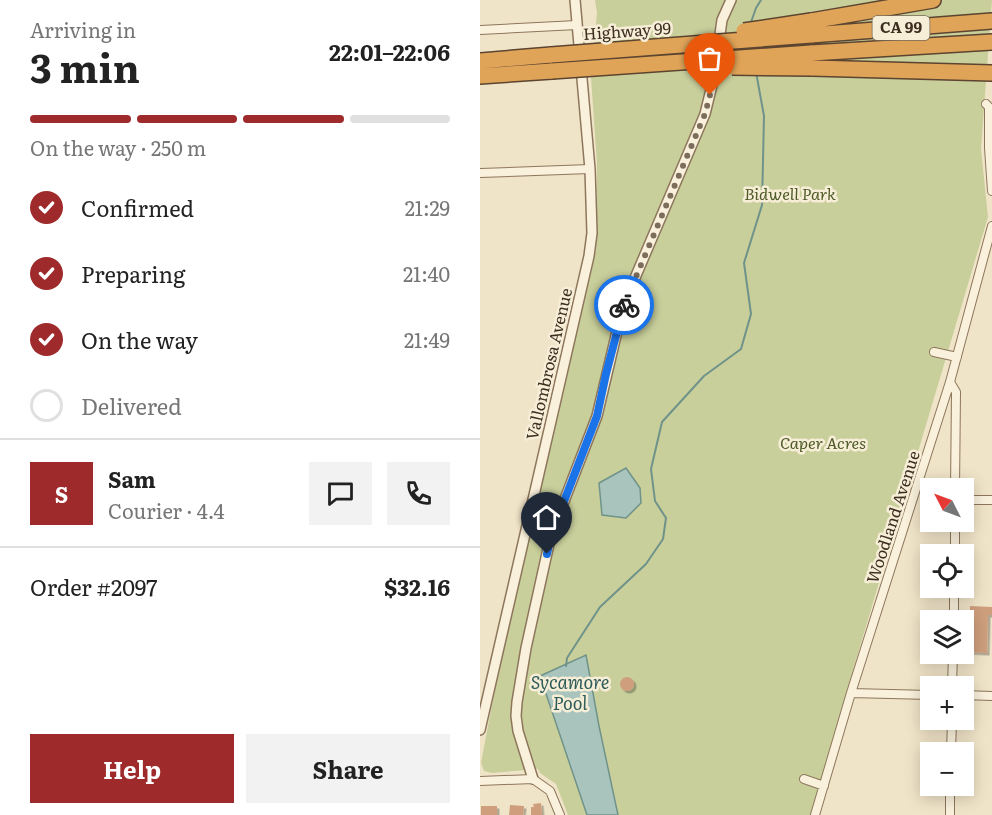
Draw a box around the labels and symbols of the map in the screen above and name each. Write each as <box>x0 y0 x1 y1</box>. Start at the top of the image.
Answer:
street label: Highway 99 <box>582 15 672 45</box>
road number: CA 99 <box>872 16 930 40</box>
pin <box>684 33 735 95</box>
park label: Bidwell Park <box>744 181 836 205</box>
courier <box>594 275 654 335</box>
street label: Vallombrosa Avenue <box>519 285 577 442</box>
park label: Caper Acres <box>780 430 866 454</box>
street label: Woodland Avenue <box>859 447 925 586</box>
north arrow <box>920 478 974 532</box>
pin <box>521 492 572 554</box>
water label: Sycamore Pool <box>531 668 609 716</box>

